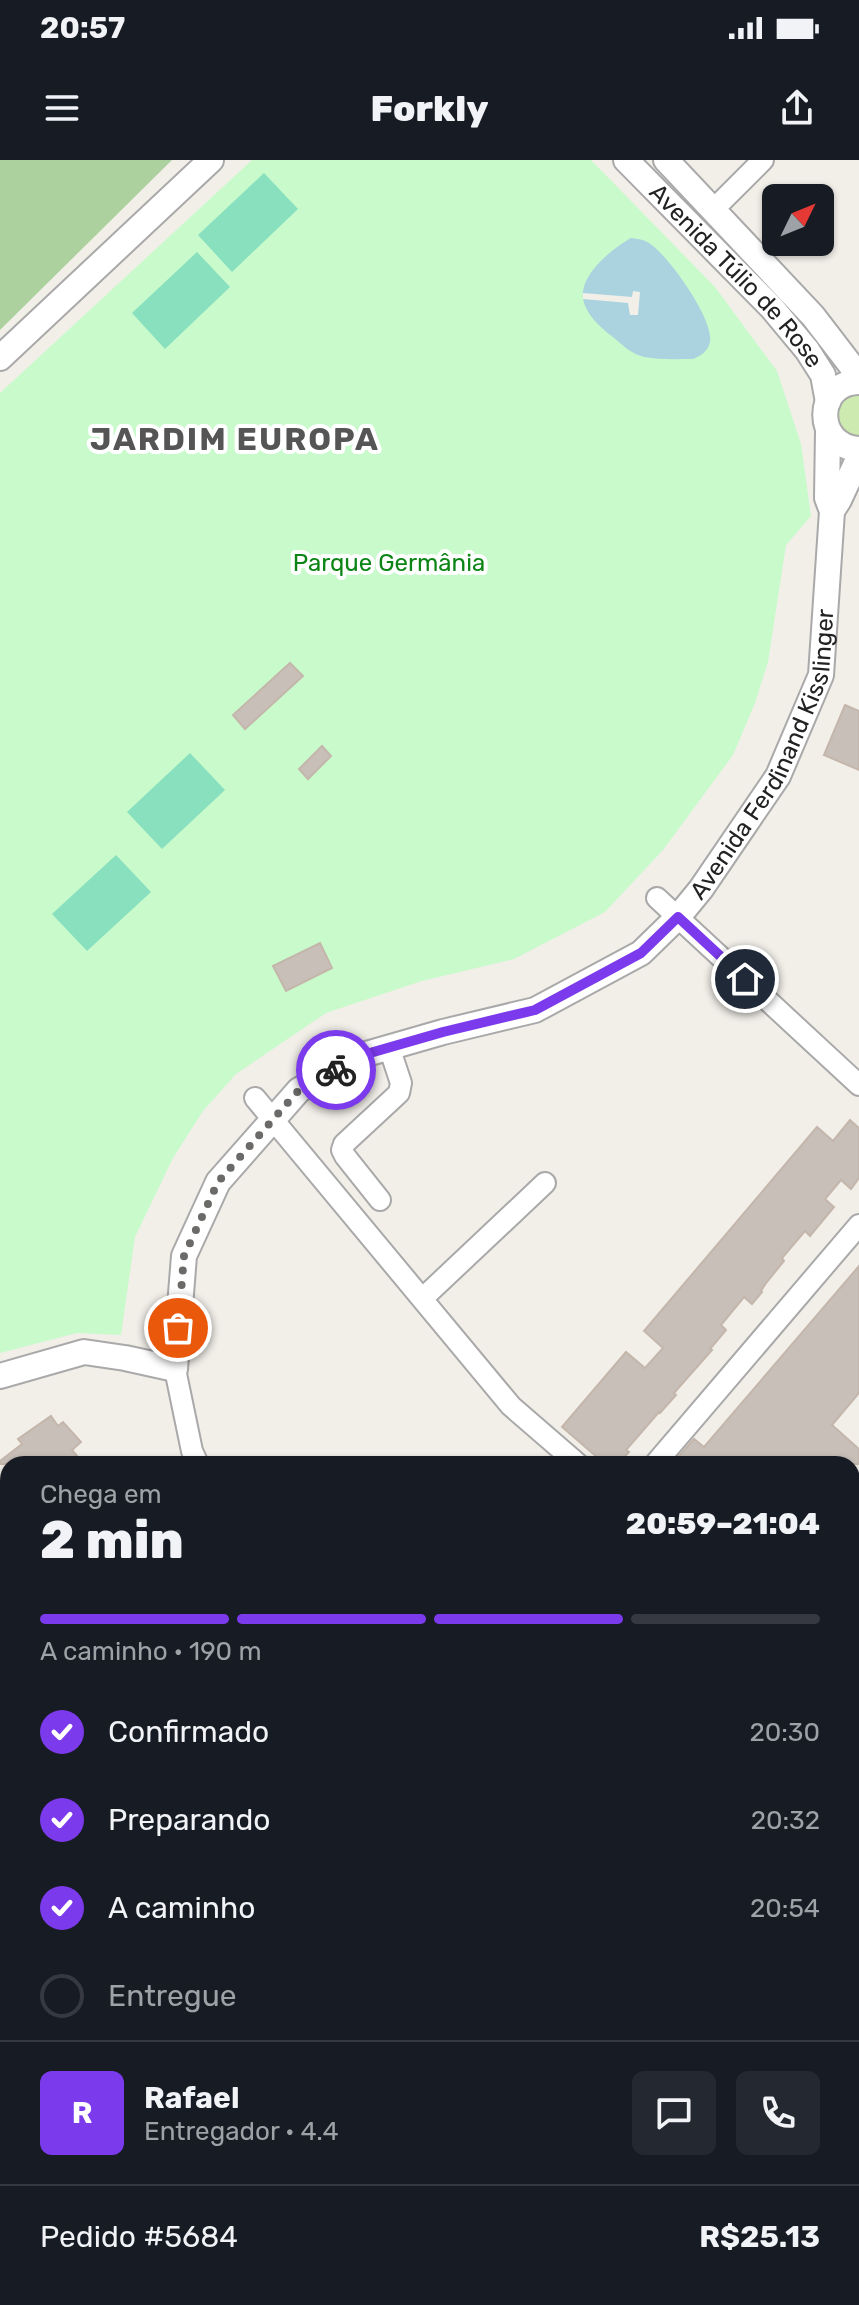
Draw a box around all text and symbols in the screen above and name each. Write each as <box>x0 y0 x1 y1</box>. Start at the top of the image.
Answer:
text: 20:57 <box>40 10 125 46</box>
icon: menu <box>40 86 84 130</box>
icon: share <box>775 86 819 130</box>
text: Forkly <box>371 87 488 130</box>
street label: Avenida Túlio de Rose <box>644 178 829 373</box>
north arrow <box>762 184 834 256</box>
map controls <box>762 184 834 256</box>
district label: JARDIM EUROPA <box>90 420 380 458</box>
park label: Parque Germânia <box>293 549 485 577</box>
street label: Avenida Ferdinand Kisslinger <box>684 608 839 905</box>
pin <box>711 945 779 1013</box>
icon: home <box>723 957 767 1001</box>
courier <box>296 1030 376 1110</box>
icon: bike <box>314 1048 358 1092</box>
pin <box>144 1294 212 1362</box>
icon: bag <box>156 1306 200 1350</box>
text: Chega em <box>40 1479 162 1510</box>
text: 20:59–21:04 <box>626 1506 820 1542</box>
text: 2 min <box>40 1509 184 1571</box>
text: A caminho · 190 m <box>40 1636 262 1667</box>
icon: check <box>40 1710 84 1754</box>
text: Confirmado <box>108 1714 269 1750</box>
text: 20:30 <box>749 1717 820 1748</box>
icon: check <box>40 1798 84 1842</box>
text: Preparando <box>108 1802 271 1838</box>
text: 20:32 <box>751 1805 820 1836</box>
icon: check <box>40 1886 84 1930</box>
text: A caminho <box>108 1890 255 1926</box>
text: 20:54 <box>750 1893 820 1924</box>
text: Entregue <box>108 1978 237 2014</box>
button: chat <box>632 2071 716 2155</box>
button: phone <box>736 2071 820 2155</box>
text: Rafael <box>144 2080 239 2116</box>
text: R <box>72 2095 92 2131</box>
text: Entregador · 4.4 <box>144 2116 339 2147</box>
text: Pedido #5684 <box>40 2219 238 2255</box>
text: R$25.13 <box>699 2219 820 2255</box>

